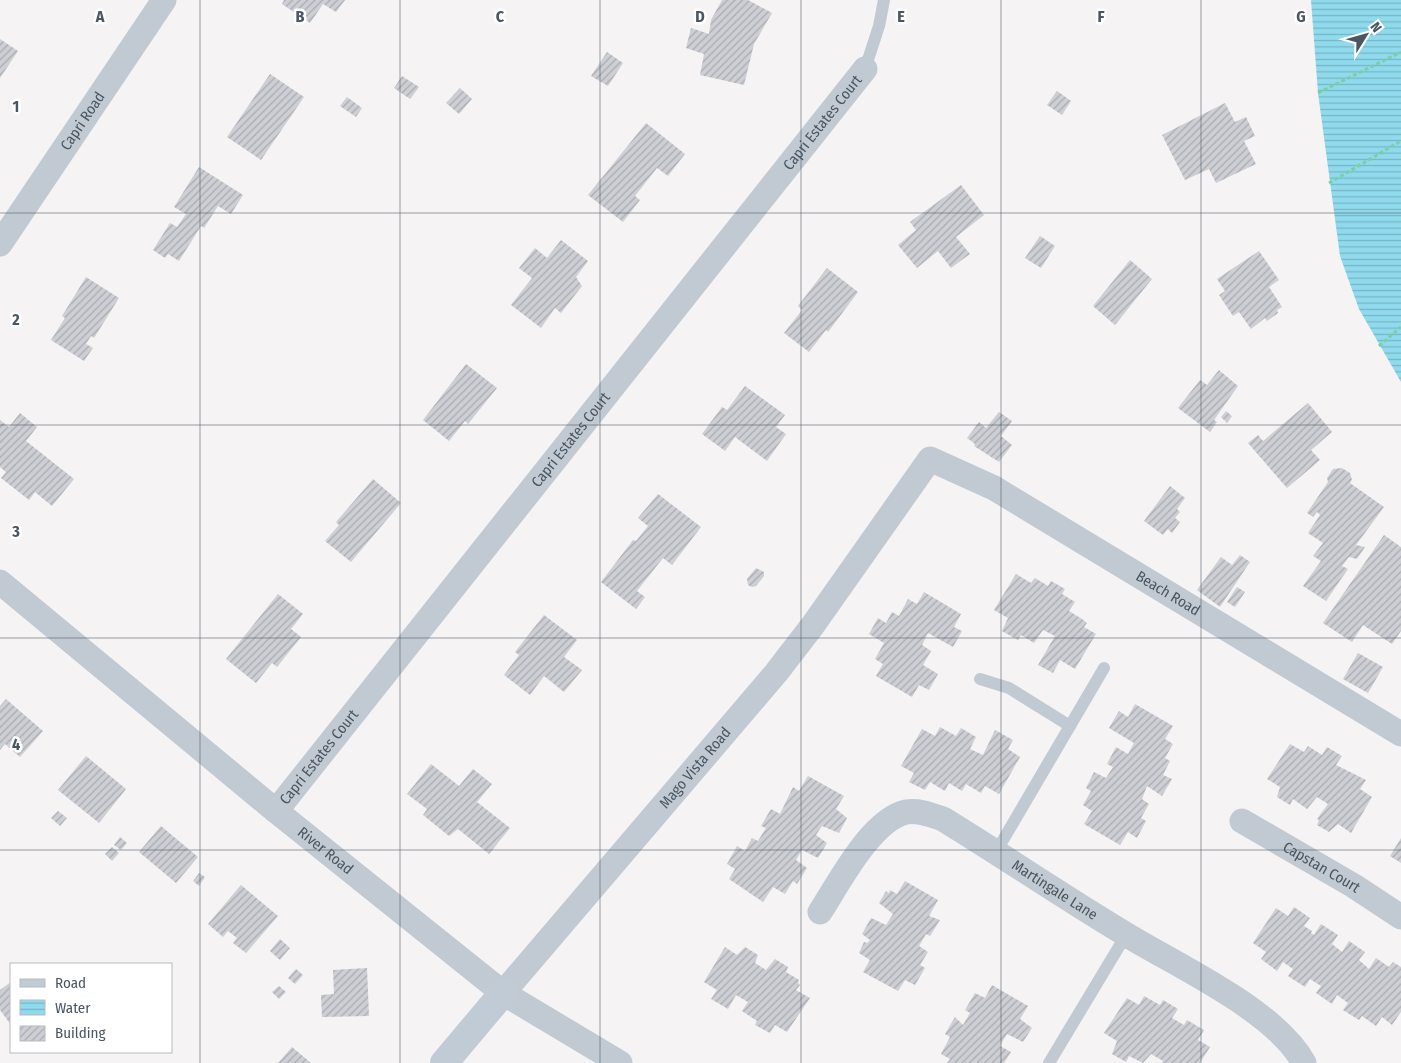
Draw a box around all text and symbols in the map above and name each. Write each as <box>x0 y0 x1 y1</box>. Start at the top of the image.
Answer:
text: A <box>95 7 105 26</box>
text: B <box>296 7 305 26</box>
text: C <box>496 7 505 26</box>
text: D <box>695 7 705 26</box>
text: E <box>897 7 905 26</box>
text: F <box>1097 7 1105 26</box>
text: G <box>1296 7 1306 26</box>
north arrow <box>1341 10 1391 60</box>
text: N <box>1367 19 1385 36</box>
street label: Capri Estates Court <box>779 71 866 174</box>
street label: Capri Road <box>57 89 109 154</box>
text: 1 <box>13 97 19 116</box>
text: 2 <box>11 310 20 329</box>
street label: Capri Estates Court <box>528 389 614 491</box>
text: 3 <box>11 522 20 541</box>
street label: Beach Road <box>1133 567 1203 620</box>
street label: Capri Estates Court <box>276 706 362 808</box>
street label: Mago Vista Road <box>656 724 735 812</box>
text: 4 <box>12 735 20 754</box>
street label: River Road <box>294 823 357 878</box>
street label: Capstan Court <box>1280 838 1364 897</box>
street label: Martingale Lane <box>1009 856 1101 924</box>
legend <box>10 963 172 1053</box>
text: Road <box>55 974 86 992</box>
text: Water <box>55 999 91 1017</box>
text: Building <box>55 1024 106 1042</box>

